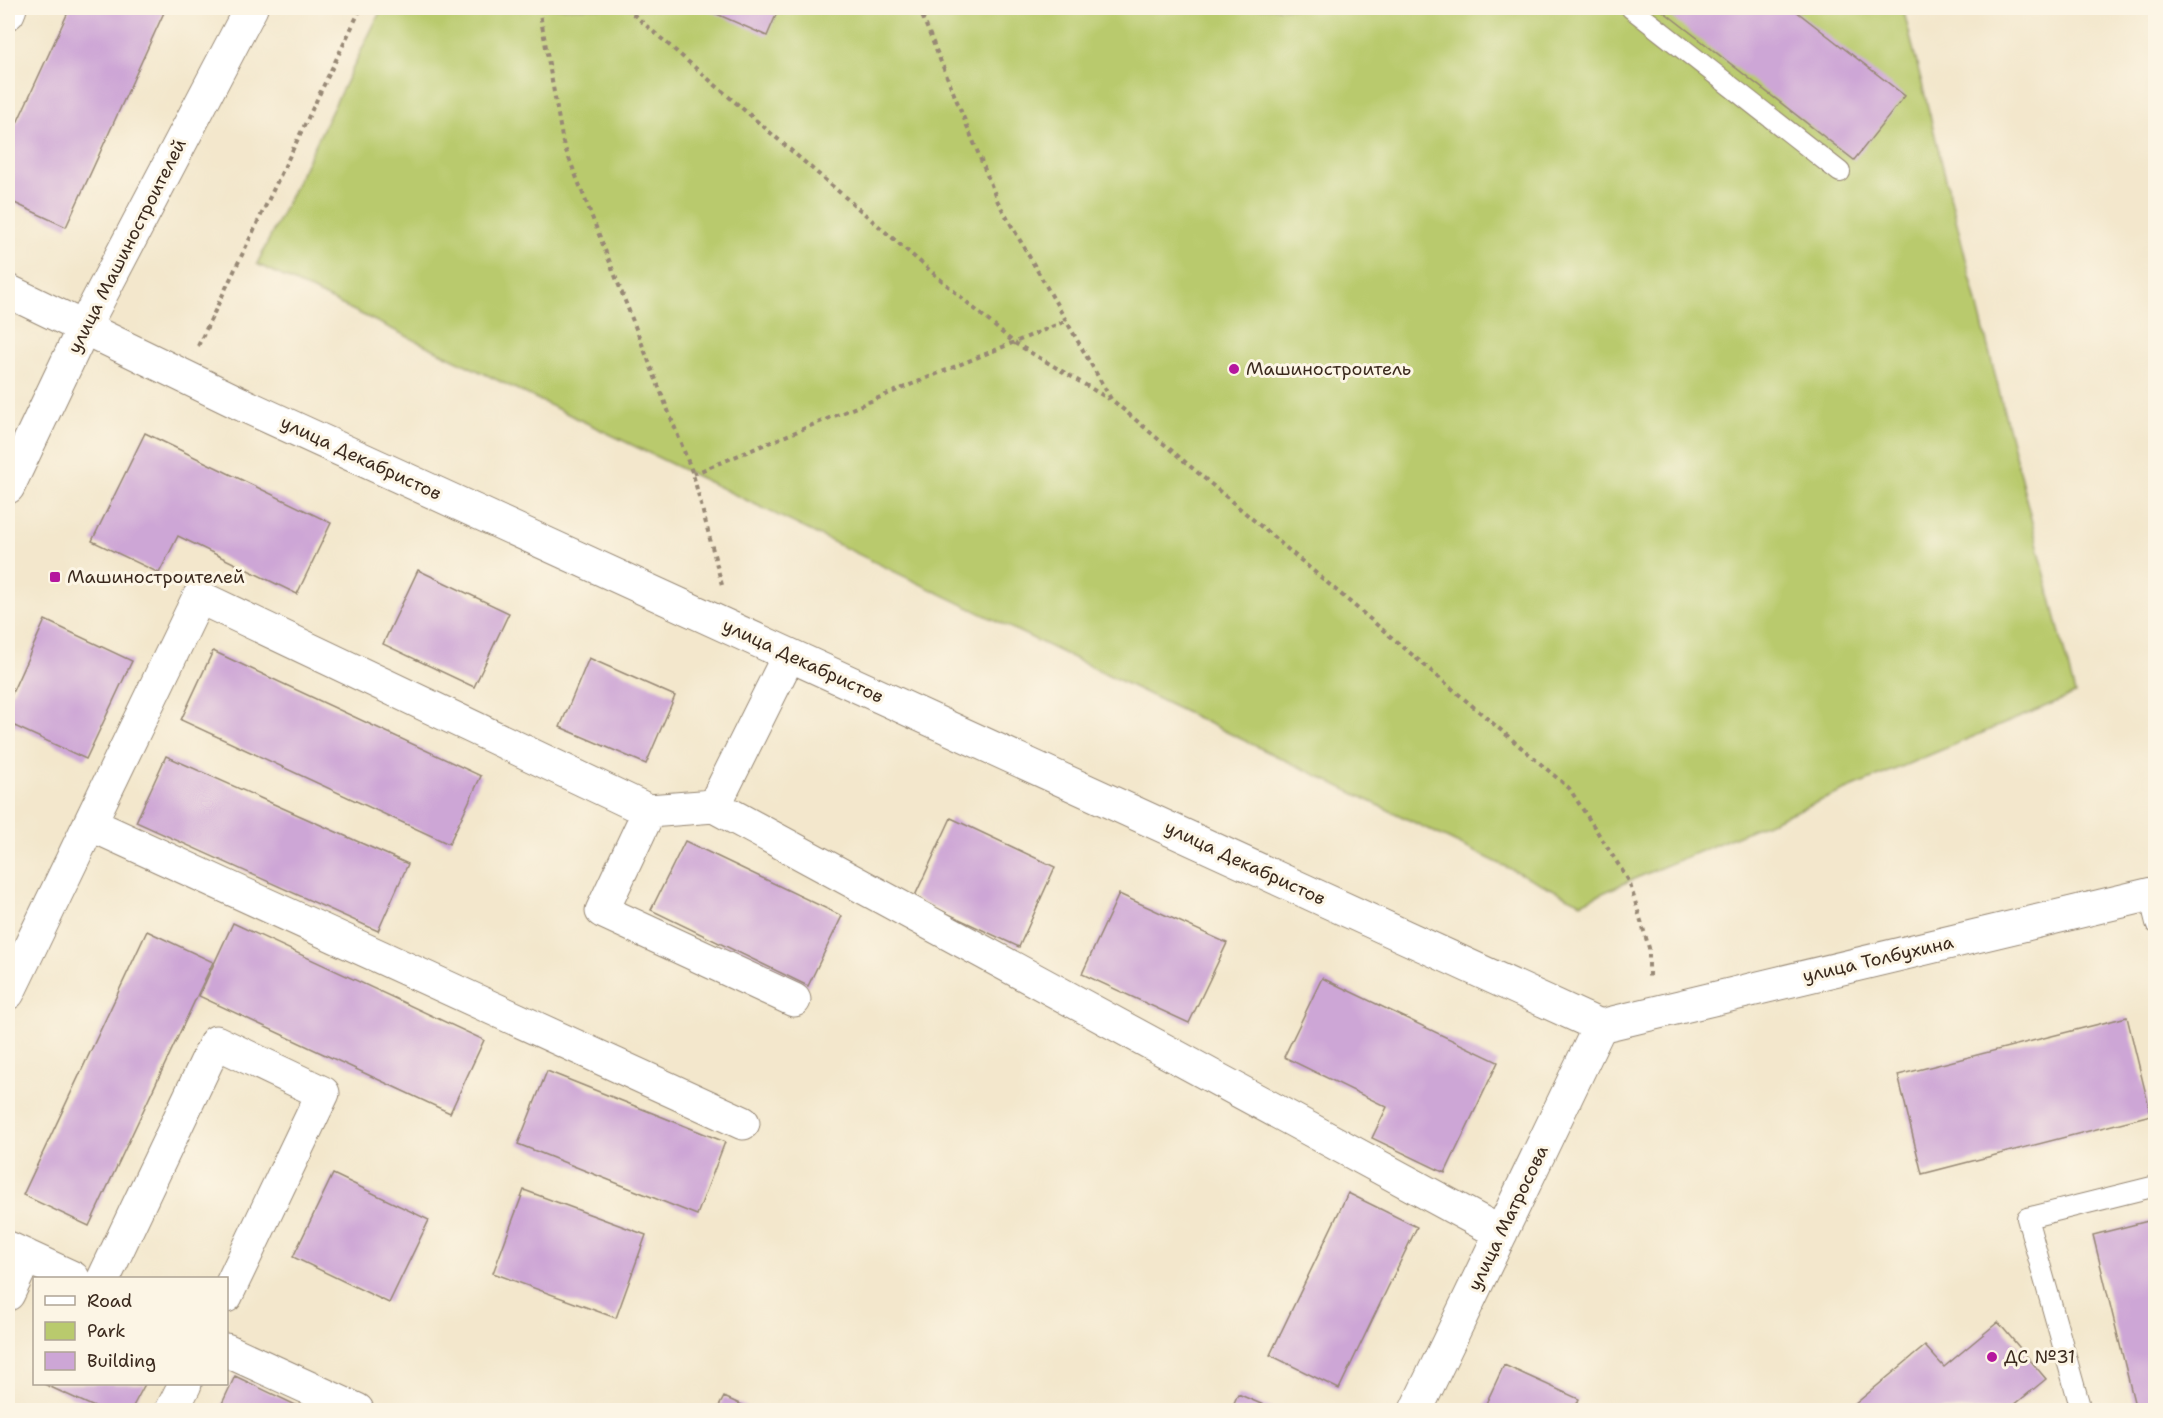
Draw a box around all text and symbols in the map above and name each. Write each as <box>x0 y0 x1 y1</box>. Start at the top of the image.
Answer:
street label: улица Машиностроителей <box>62 134 192 358</box>
place label: Машиностроитель <box>1246 357 1411 381</box>
marker: Машиностроитель <box>1227 362 1241 376</box>
street label: улица Декабристов <box>277 410 445 506</box>
place label: Машиностроителей <box>67 565 245 589</box>
marker: Машиностроителей <box>48 570 62 584</box>
street label: улица Декабристов <box>719 613 887 709</box>
street label: улица Декабристов <box>1161 815 1329 911</box>
street label: улица Толбухина <box>1800 930 1956 988</box>
street label: улица Матросова <box>1462 1141 1554 1295</box>
legend <box>33 1277 228 1385</box>
text: Road <box>87 1289 132 1313</box>
text: Park <box>87 1319 126 1343</box>
place label: ДС №31 <box>2004 1345 2075 1369</box>
text: Building <box>87 1349 156 1373</box>
marker: ДС №31 <box>1985 1350 1999 1364</box>

